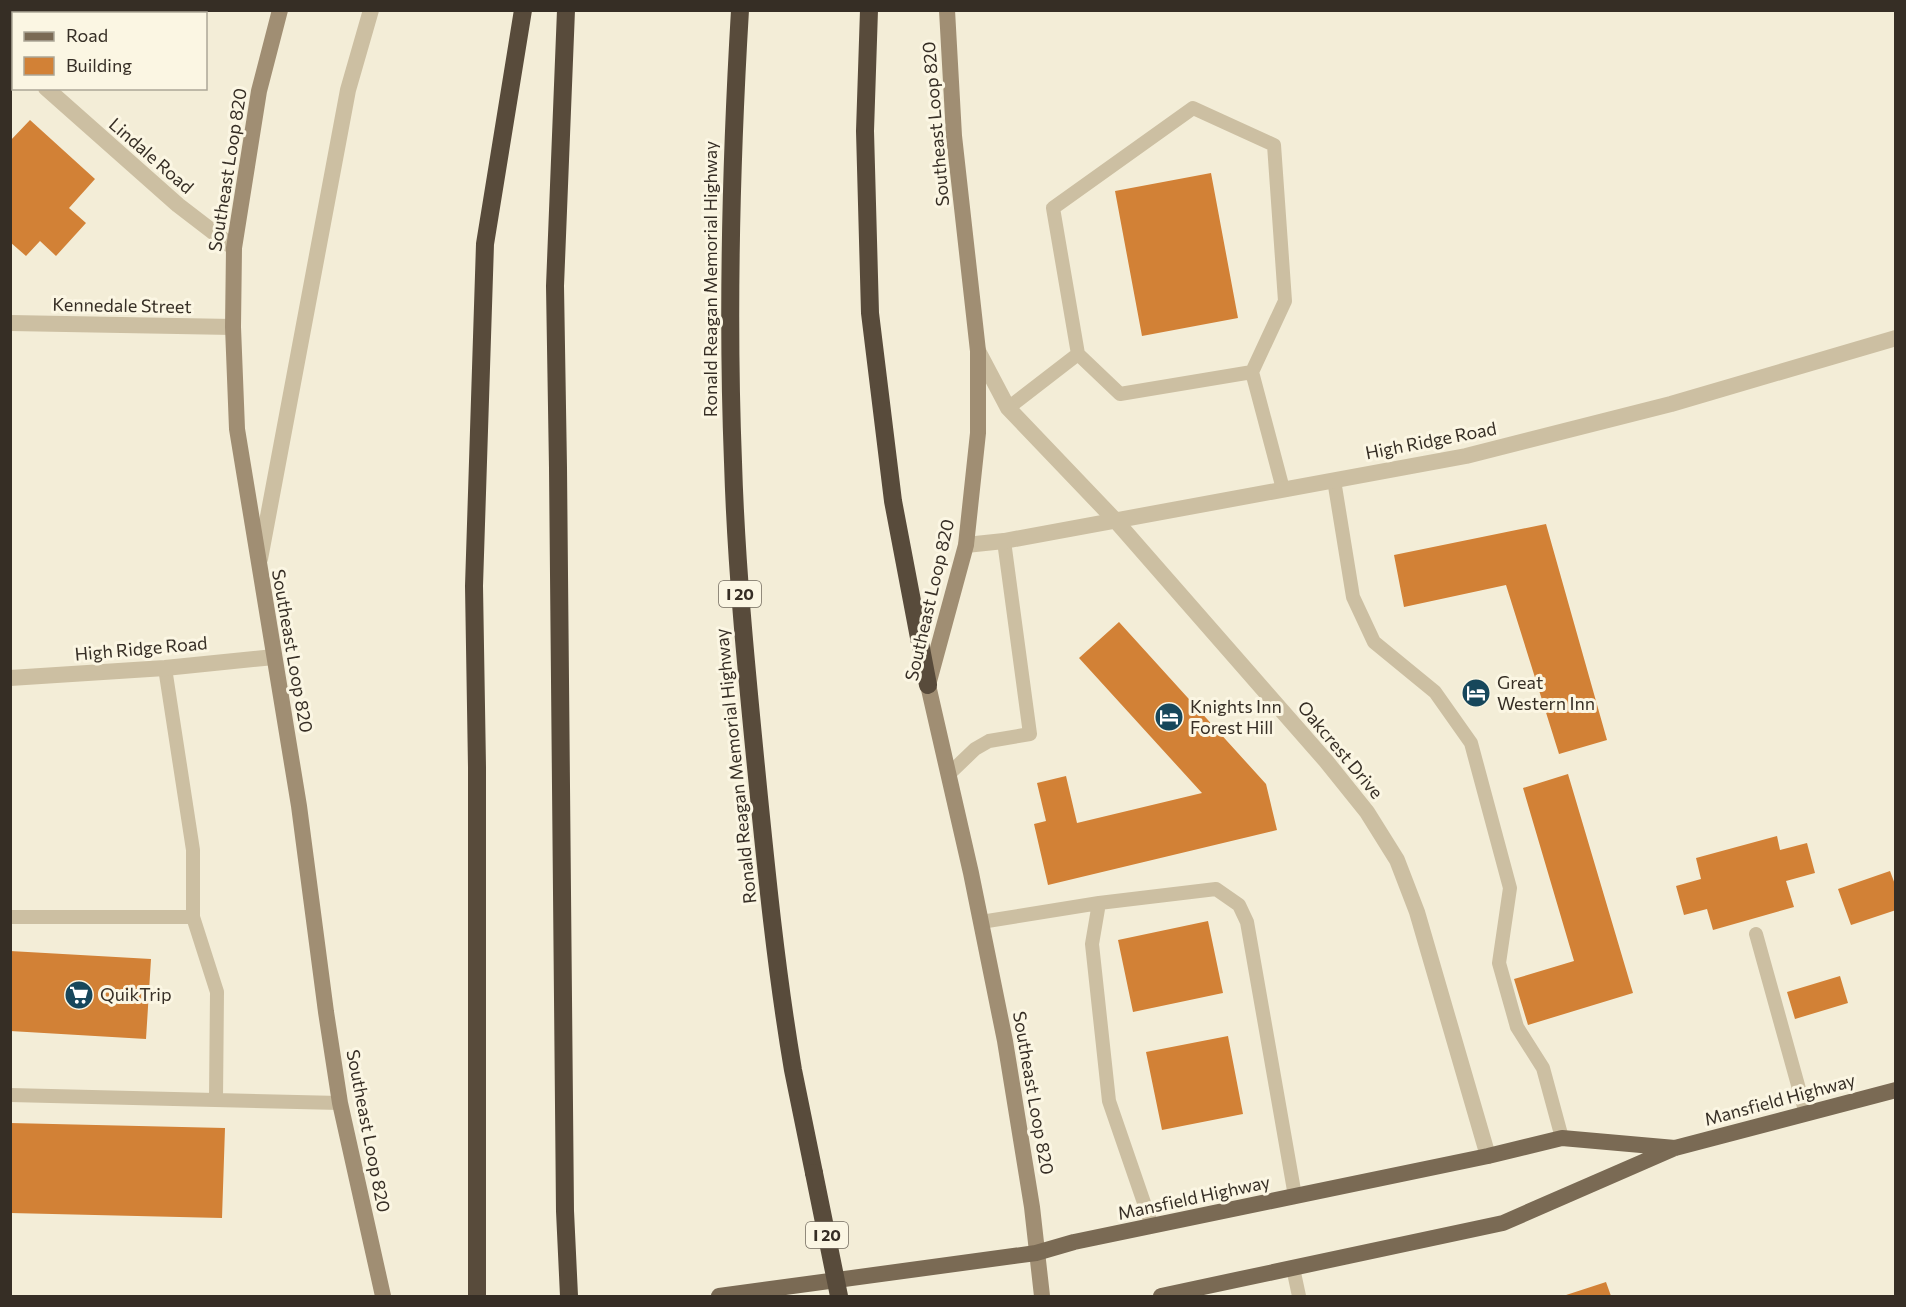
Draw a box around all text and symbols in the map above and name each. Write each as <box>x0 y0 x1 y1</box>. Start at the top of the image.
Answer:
legend <box>12 12 207 90</box>
text: Road <box>66 24 108 46</box>
street label: Southeast Loop 820 <box>917 41 953 207</box>
text: Building <box>66 54 132 76</box>
street label: Southeast Loop 820 <box>203 86 251 253</box>
street label: Lindale Road <box>105 113 198 198</box>
street label: Ronald Reagan Memorial Highway <box>699 141 721 417</box>
street label: Kennedale Street <box>52 293 192 317</box>
street label: High Ridge Road <box>1363 417 1498 464</box>
street label: Southeast Loop 820 <box>900 517 958 683</box>
street label: Southeast Loop 820 <box>268 567 318 734</box>
road number: I 20 <box>719 581 761 607</box>
street label: Ronald Reagan Memorial Highway <box>710 627 760 905</box>
street label: High Ridge Road <box>74 631 208 665</box>
place label: Great Western Inn <box>1497 671 1595 714</box>
hotel icon: Great Western Inn <box>1460 677 1492 709</box>
place label: Knights Inn Forest Hill <box>1190 695 1282 738</box>
street label: Oakcrest Drive <box>1293 696 1388 803</box>
hotel icon: Knights Inn Forest Hill <box>1153 701 1185 733</box>
supermarket icon: QuikTrip <box>63 979 95 1011</box>
place label: QuikTrip <box>100 983 172 1005</box>
street label: Southeast Loop 820 <box>1009 1009 1059 1176</box>
street label: Southeast Loop 820 <box>342 1048 396 1214</box>
street label: Mansfield Highway <box>1702 1068 1858 1130</box>
street label: Mansfield Highway <box>1116 1170 1272 1224</box>
road number: I 20 <box>806 1222 848 1248</box>

